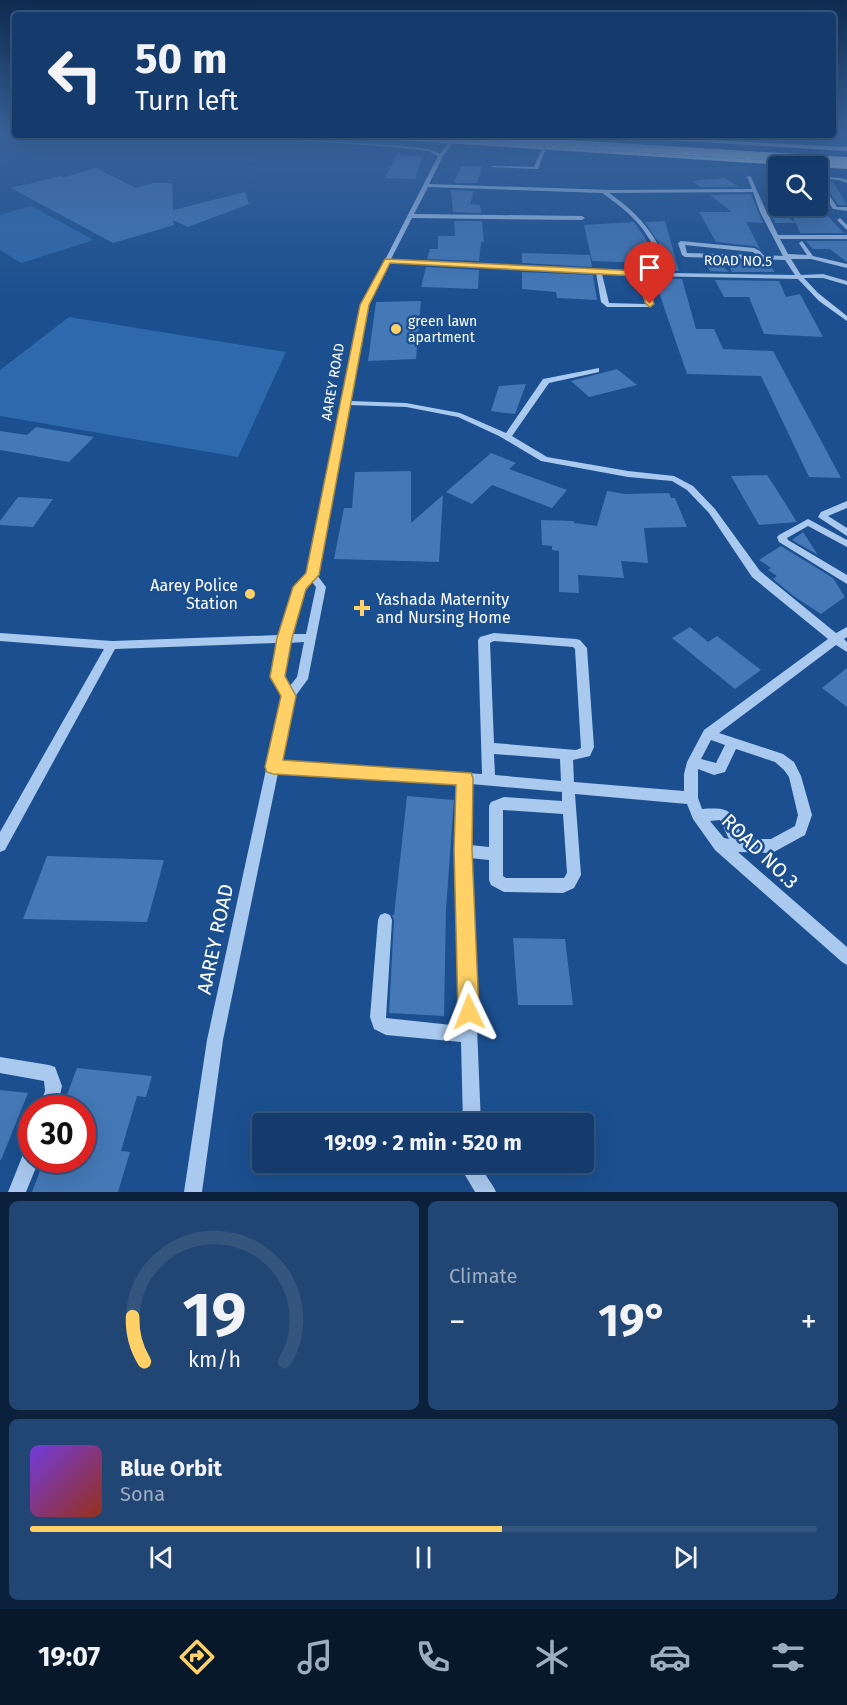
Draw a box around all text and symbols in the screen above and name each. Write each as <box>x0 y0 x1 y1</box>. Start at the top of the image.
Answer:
text: 50 m <box>135 34 228 84</box>
icon: left <box>36 36 114 114</box>
text: Turn left <box>135 85 238 117</box>
map controls <box>768 156 828 216</box>
button: search <box>768 156 828 216</box>
pin <box>624 242 675 304</box>
icon: arrive <box>633 251 666 284</box>
street label: ROAD NO.5 <box>704 252 772 270</box>
place label: green lawn apartment <box>408 313 477 346</box>
marker: green lawn apartment <box>389 322 403 336</box>
street label: AAREY ROAD <box>318 342 348 422</box>
place label: Aarey Police Station <box>150 576 238 613</box>
marker: Aarey Police Station <box>243 587 257 601</box>
place label: Yashada Maternity and Nursing Home <box>376 590 511 627</box>
marker: Yashada Maternity and Nursing Home <box>353 599 371 617</box>
street label: ROAD NO.3 <box>717 809 803 893</box>
street label: AAREY ROAD <box>192 882 238 996</box>
position arrow <box>437 980 501 1044</box>
speed limit sign: 30 <box>18 1095 96 1173</box>
text: 19:09 · 2 min · 520 m <box>324 1129 522 1156</box>
text: Climate <box>449 1264 517 1288</box>
text: 19 <box>182 1278 246 1353</box>
text: 19° <box>598 1294 668 1348</box>
text: − <box>449 1302 466 1342</box>
text: + <box>801 1302 817 1342</box>
text: km/h <box>187 1348 241 1374</box>
text: Blue Orbit <box>120 1455 222 1482</box>
text: Sona <box>120 1482 165 1506</box>
icon: previous <box>145 1541 178 1574</box>
icon: pause <box>407 1541 440 1574</box>
icon: next <box>669 1541 702 1574</box>
icon: directions <box>176 1636 218 1678</box>
icon: music <box>294 1636 336 1678</box>
icon: phone <box>412 1636 454 1678</box>
icon: climate <box>531 1636 573 1678</box>
icon: car <box>649 1636 691 1678</box>
icon: filters <box>767 1636 809 1678</box>
text: 19:07 <box>38 1641 100 1673</box>

